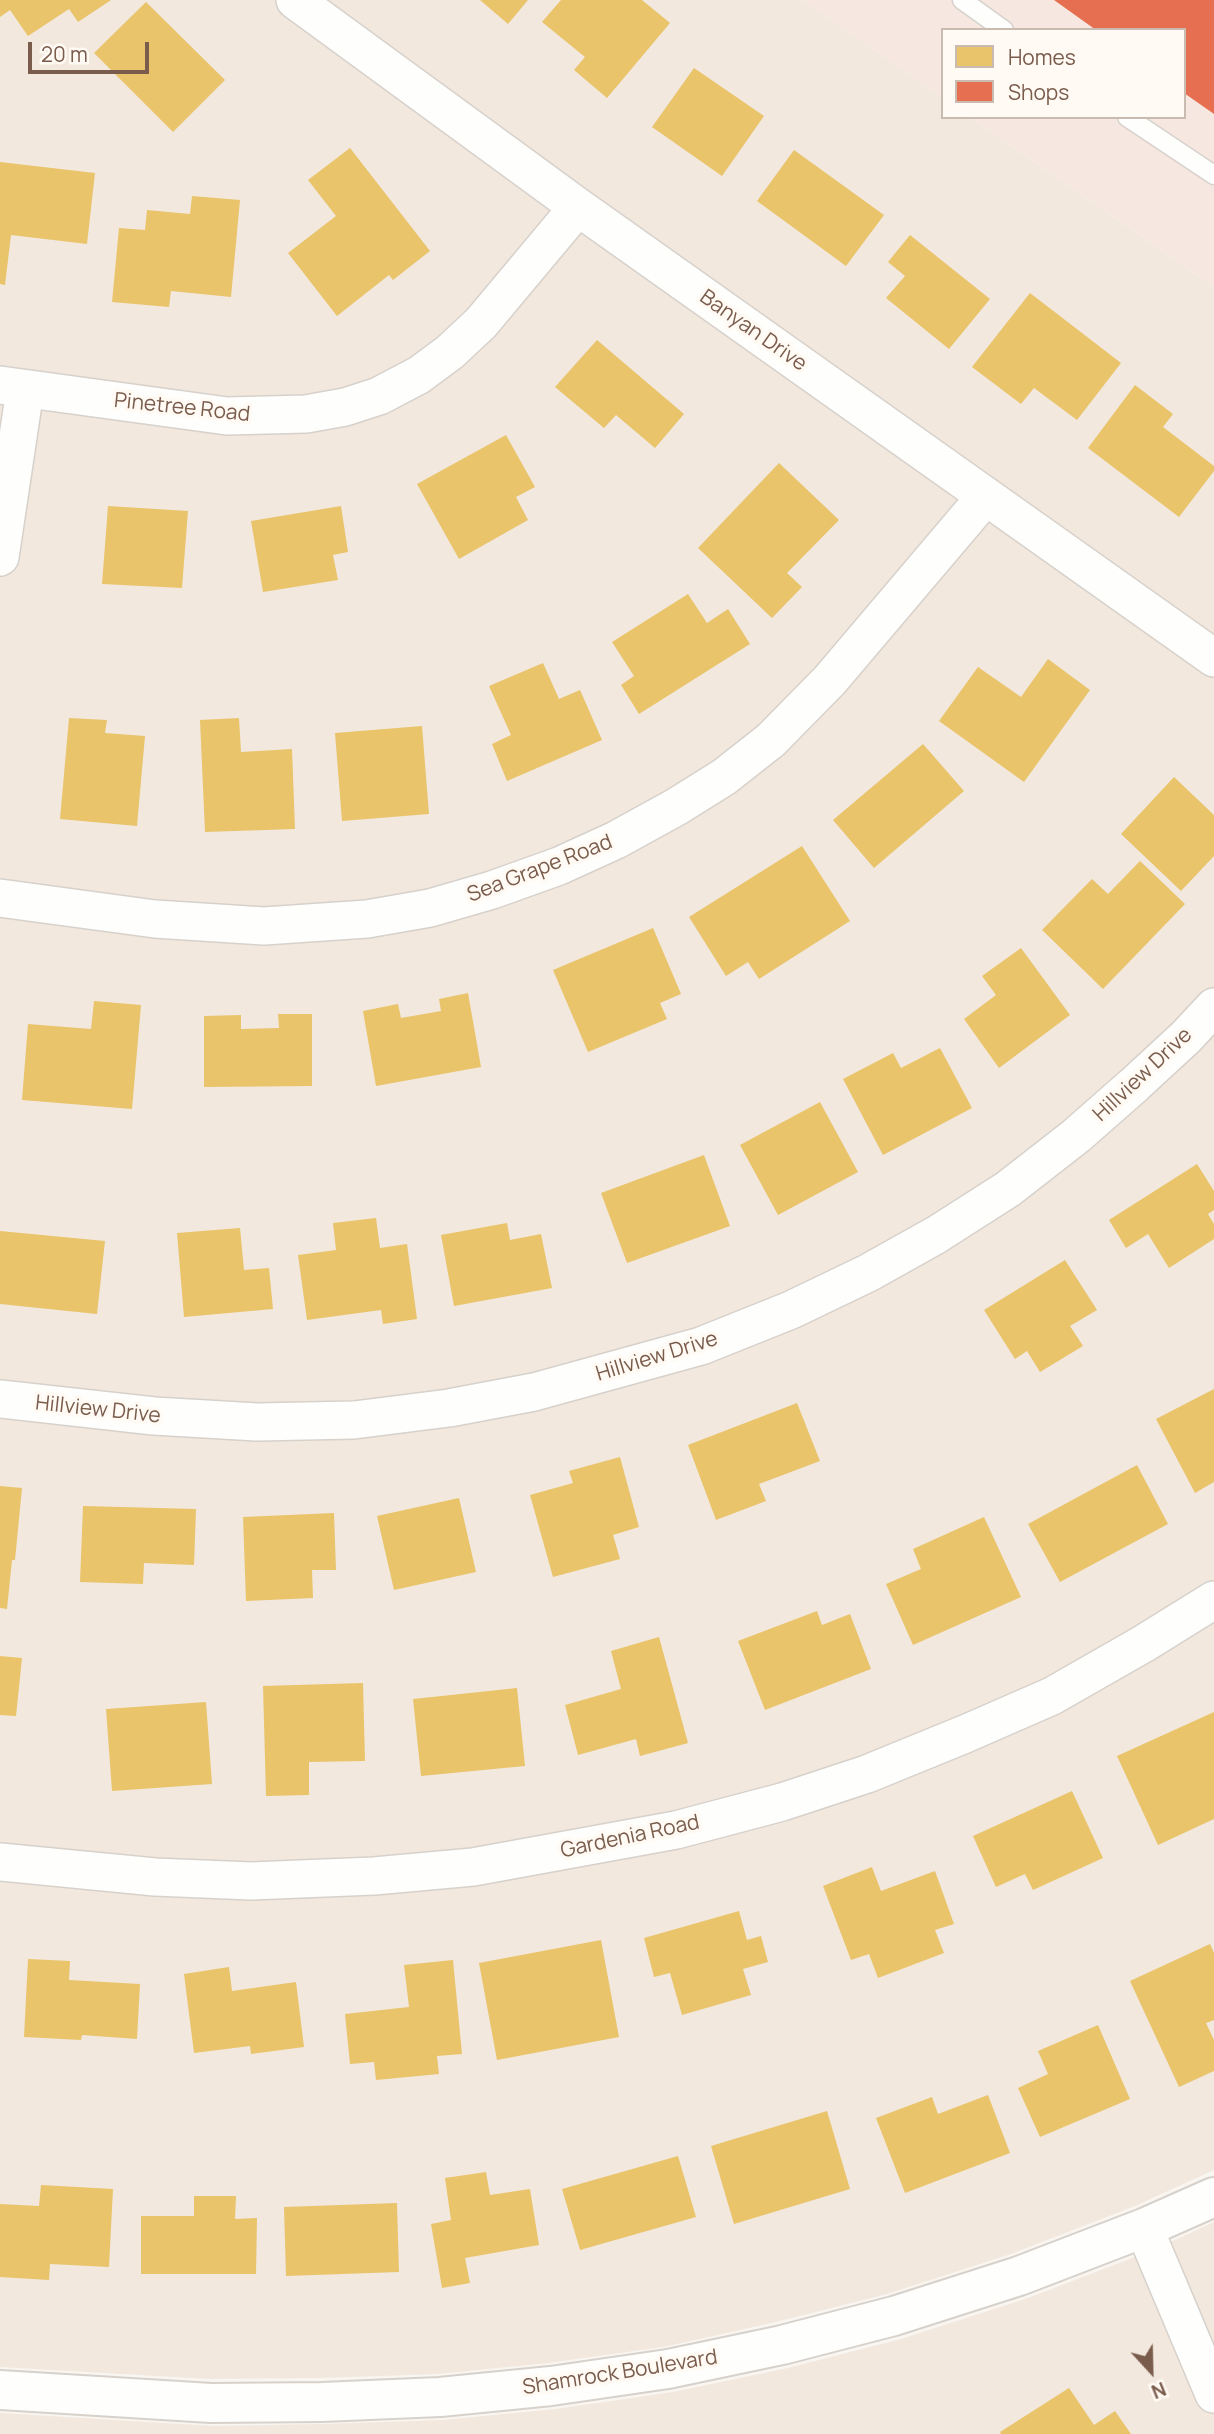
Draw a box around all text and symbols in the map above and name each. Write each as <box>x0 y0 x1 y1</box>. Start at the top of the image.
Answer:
scale bar <box>32 28 152 72</box>
legend <box>941 28 1186 119</box>
text: 20 m <box>41 40 88 68</box>
text: Homes <box>1008 43 1076 71</box>
text: Shops <box>1008 78 1069 106</box>
street label: Banyan Drive <box>695 285 811 377</box>
street label: Pinetree Road <box>113 388 251 428</box>
street label: Sea Grape Road <box>464 830 616 908</box>
street label: Hillview Drive <box>1088 1023 1198 1127</box>
street label: Hillview Drive <box>593 1327 721 1387</box>
street label: Hillview Drive <box>34 1391 162 1429</box>
street label: Gardenia Road <box>558 1810 702 1864</box>
north arrow <box>1116 2336 1186 2406</box>
street label: Shamrock Boulevard <box>521 2345 719 2401</box>
text: N <box>1148 2376 1170 2405</box>

